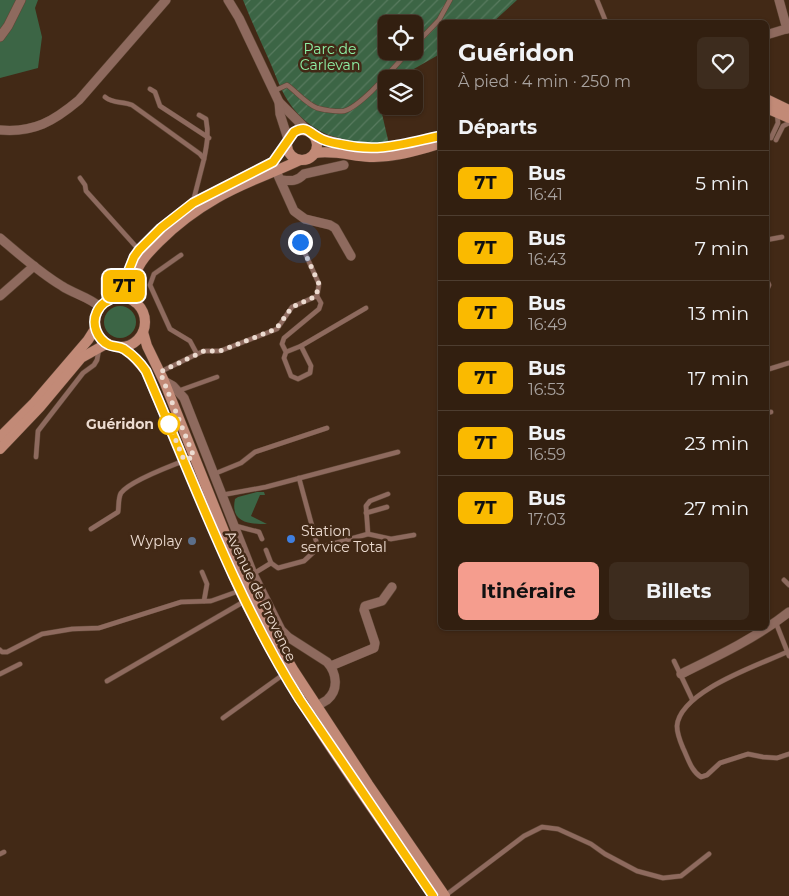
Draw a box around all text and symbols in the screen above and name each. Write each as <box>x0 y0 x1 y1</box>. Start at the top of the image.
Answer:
map controls <box>378 15 423 115</box>
button: locate <box>378 15 423 60</box>
button: heart <box>697 37 749 89</box>
text: Guéridon <box>458 38 575 67</box>
park label: Parc de Carlevan <box>300 40 360 74</box>
button: layers <box>378 70 423 115</box>
text: À pied · 4 min · 250 m <box>458 72 631 91</box>
text: Départs <box>458 116 537 139</box>
text: Bus <box>528 162 566 185</box>
text: 7T <box>474 172 497 194</box>
text: 5 min <box>695 172 749 195</box>
text: 16:41 <box>528 185 563 204</box>
text: Bus <box>528 227 566 250</box>
your location <box>288 230 313 255</box>
text: 7T <box>474 237 497 259</box>
text: 7 min <box>695 237 749 260</box>
text: 16:43 <box>528 250 566 269</box>
line badge: 7T <box>102 270 146 302</box>
text: 7T <box>113 275 135 297</box>
text: Bus <box>528 292 566 315</box>
text: 7T <box>474 302 497 324</box>
text: 13 min <box>688 302 749 325</box>
text: 16:49 <box>528 315 567 334</box>
text: Bus <box>528 357 566 380</box>
text: 7T <box>474 367 497 389</box>
text: 17 min <box>688 367 749 390</box>
text: 16:53 <box>528 380 565 399</box>
marker: Guéridon <box>158 413 180 435</box>
place label: Guéridon <box>86 415 154 433</box>
text: Bus <box>528 422 566 445</box>
text: 7T <box>474 432 497 454</box>
text: 23 min <box>684 432 749 455</box>
text: 16:59 <box>528 445 566 464</box>
text: Bus <box>528 487 566 510</box>
text: 7T <box>474 497 497 519</box>
text: 27 min <box>684 497 749 520</box>
text: 17:03 <box>528 510 566 529</box>
place label: Station service Total <box>301 522 387 556</box>
street label: Avenue de Provence <box>221 528 301 664</box>
place label: Wyplay <box>130 532 182 550</box>
marker: Station service Total <box>285 533 297 545</box>
marker: Wyplay <box>186 535 198 547</box>
button: Itinéraire <box>458 562 599 620</box>
button: Billets <box>609 562 749 620</box>

